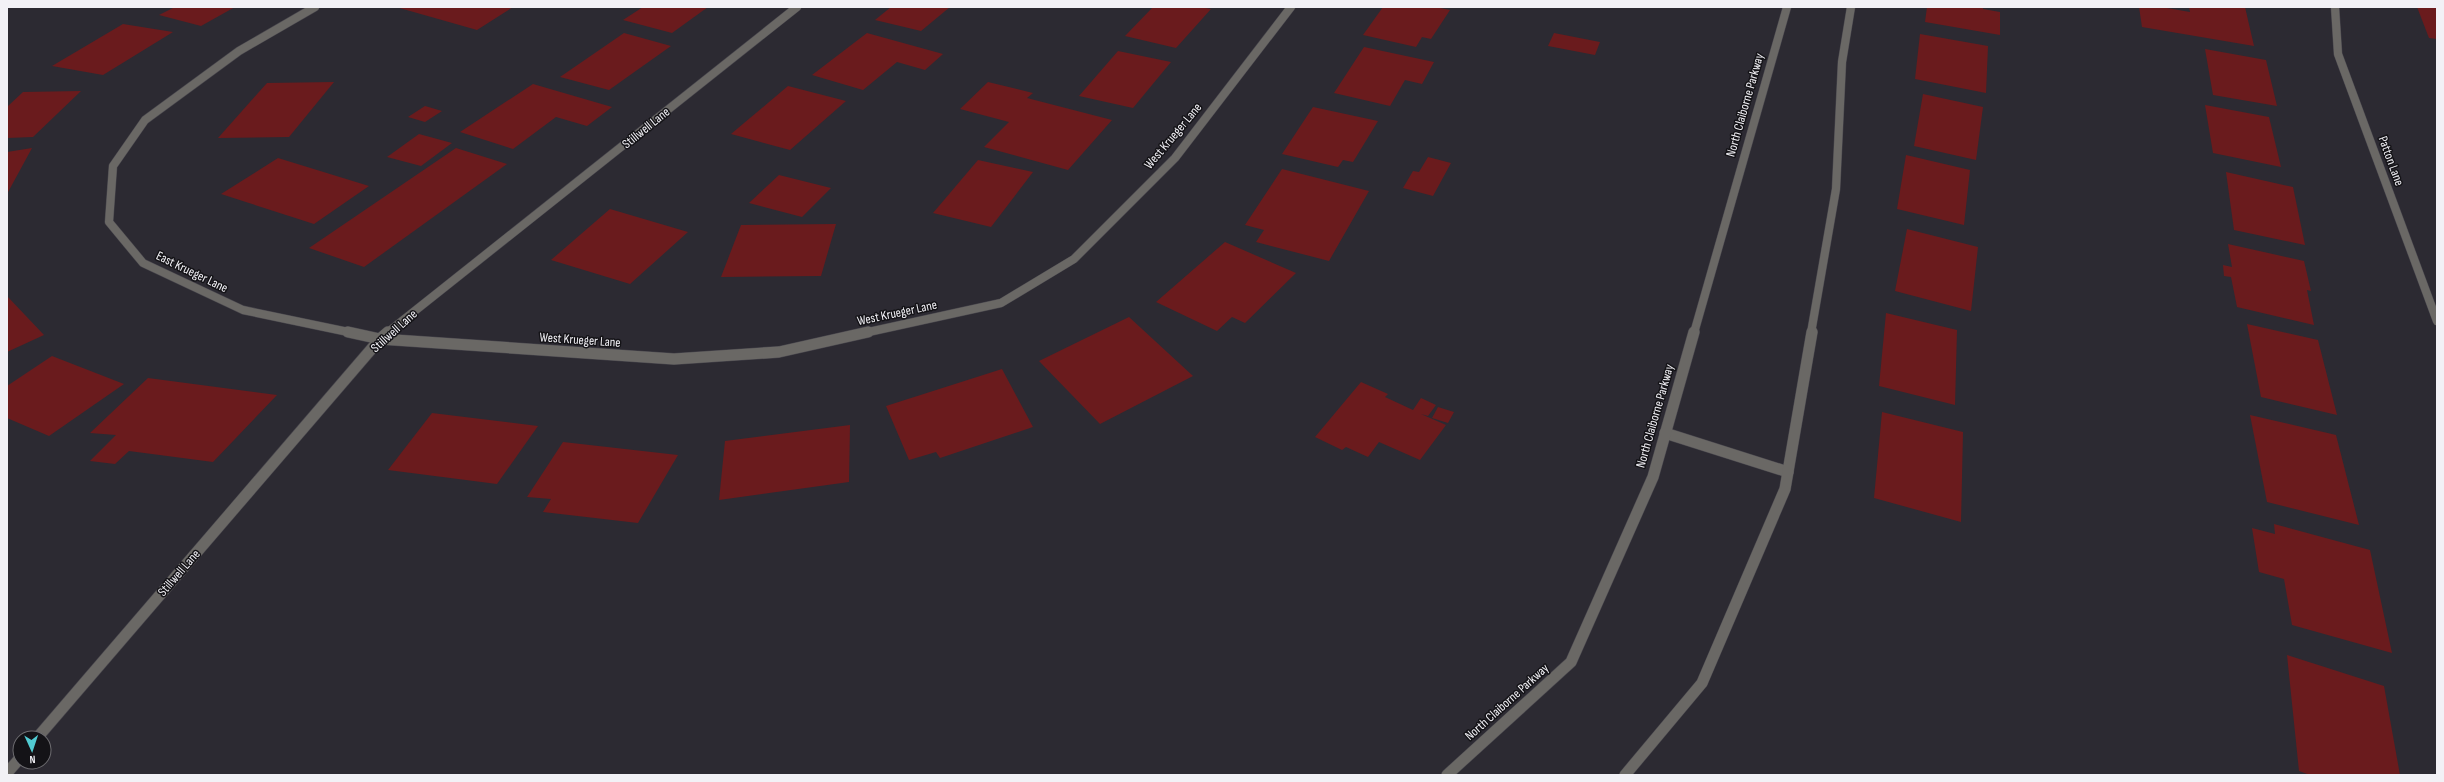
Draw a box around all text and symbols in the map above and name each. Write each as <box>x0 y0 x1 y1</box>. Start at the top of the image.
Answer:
street label: North Claiborne Parkway <box>1723 51 1767 159</box>
street label: West Krueger Lane <box>1141 100 1205 172</box>
street label: Stillwell Lane <box>619 104 673 152</box>
street label: Patton Lane <box>2375 134 2407 188</box>
street label: East Krueger Lane <box>154 248 230 296</box>
street label: West Krueger Lane <box>856 297 938 329</box>
street label: Stillwell Lane <box>368 306 420 356</box>
street label: West Krueger Lane <box>539 329 621 351</box>
street label: North Claiborne Parkway <box>1633 362 1677 470</box>
street label: Stillwell Lane <box>154 546 204 600</box>
street label: North Claiborne Parkway <box>1462 660 1552 744</box>
north arrow <box>12 730 52 770</box>
text: N <box>29 753 36 766</box>

